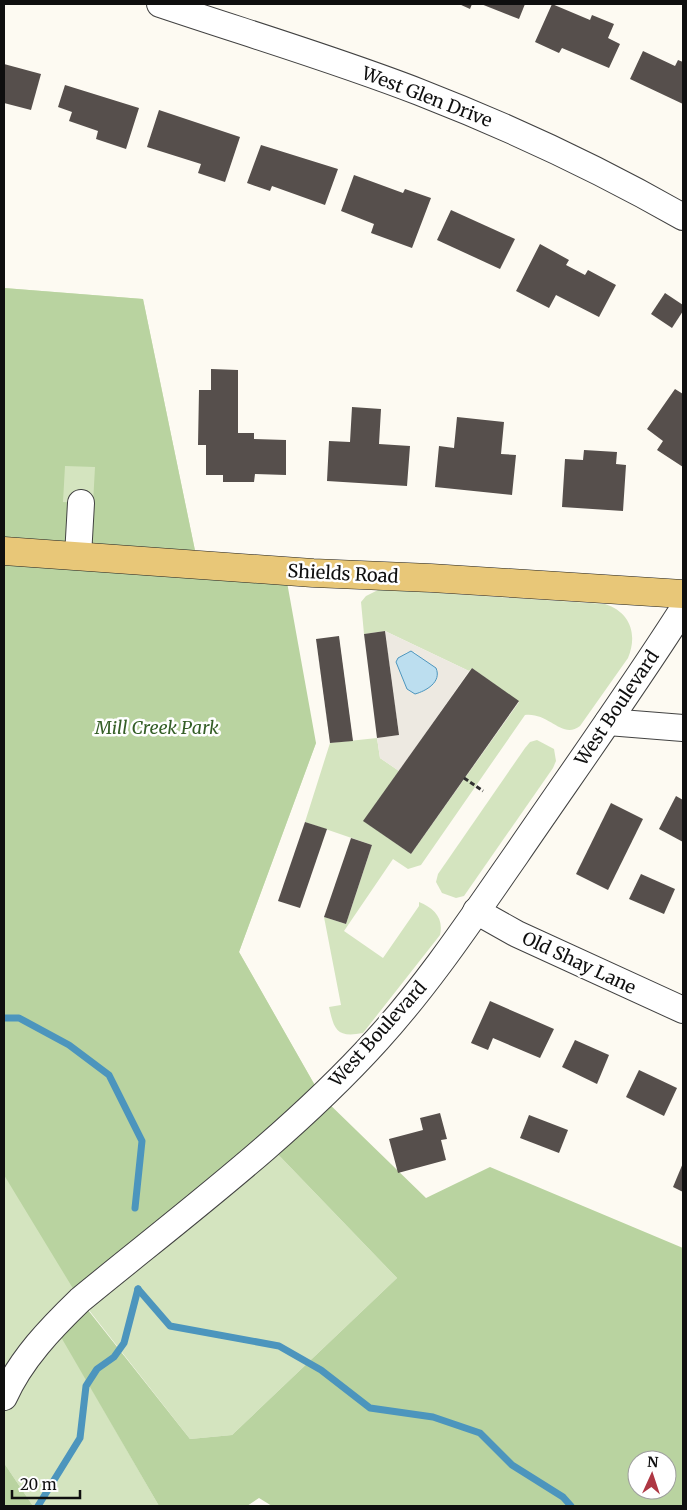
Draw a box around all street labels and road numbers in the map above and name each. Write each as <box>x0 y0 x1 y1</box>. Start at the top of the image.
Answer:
street label: West Glen Drive <box>358 61 496 132</box>
street label: Shields Road <box>287 559 399 588</box>
street label: West Boulevard <box>569 645 664 771</box>
street label: Old Shay Lane <box>519 926 640 999</box>
street label: West Boulevard <box>323 976 431 1092</box>

